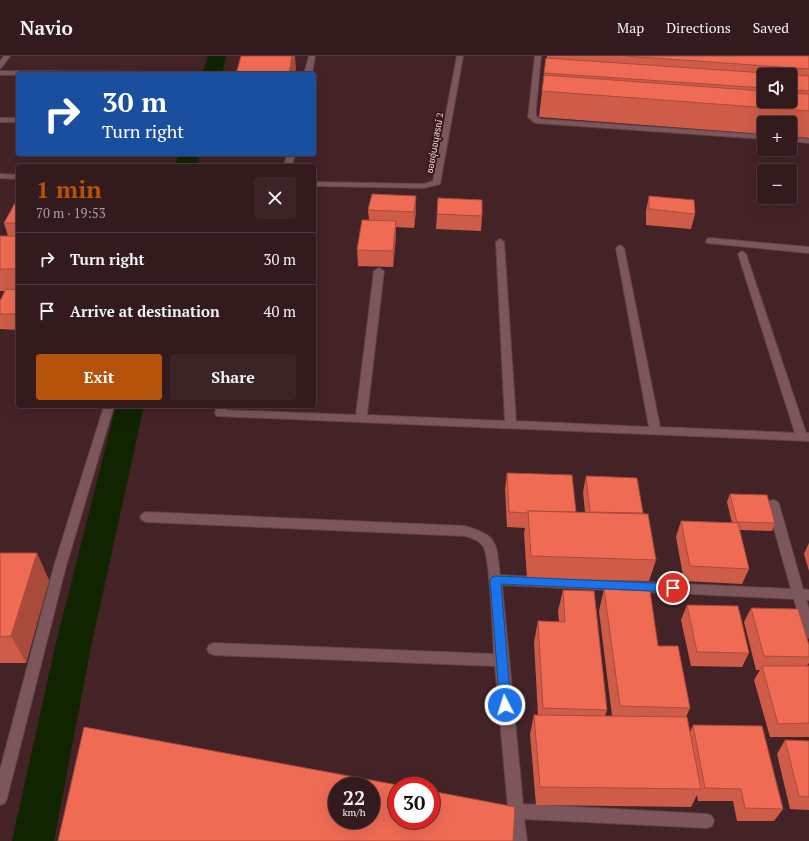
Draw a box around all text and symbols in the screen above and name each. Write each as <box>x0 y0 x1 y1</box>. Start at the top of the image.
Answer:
text: Navio <box>20 15 73 40</box>
text: Map <box>617 18 644 37</box>
text: Directions <box>666 18 731 37</box>
text: Saved <box>753 18 789 37</box>
map controls <box>757 68 797 204</box>
button: sound <box>757 68 797 108</box>
text: 30 m <box>102 83 167 120</box>
icon: right <box>36 88 88 140</box>
street label: ซอยอุ่นอนุสรณ์ 2 <box>424 111 446 174</box>
button: + <box>757 116 797 156</box>
text: Turn right <box>102 119 184 143</box>
button: − <box>757 164 797 204</box>
text: 1 min <box>36 173 102 205</box>
button: close <box>254 177 296 219</box>
text: 70 m · 19:53 <box>36 204 106 222</box>
icon: right <box>36 248 58 270</box>
text: Turn right <box>70 249 145 269</box>
text: 30 m <box>263 249 296 269</box>
icon: arrive <box>36 300 58 322</box>
text: Arrive at destination <box>70 301 220 321</box>
text: 40 m <box>263 301 296 321</box>
button: Exit <box>36 354 162 400</box>
button: Share <box>170 354 296 400</box>
pin <box>656 571 690 605</box>
icon: arrive <box>662 577 684 599</box>
position arrow <box>484 684 526 726</box>
speed limit sign: 30 <box>388 777 440 829</box>
text: 22 <box>343 784 365 811</box>
text: km/h <box>342 806 366 819</box>

